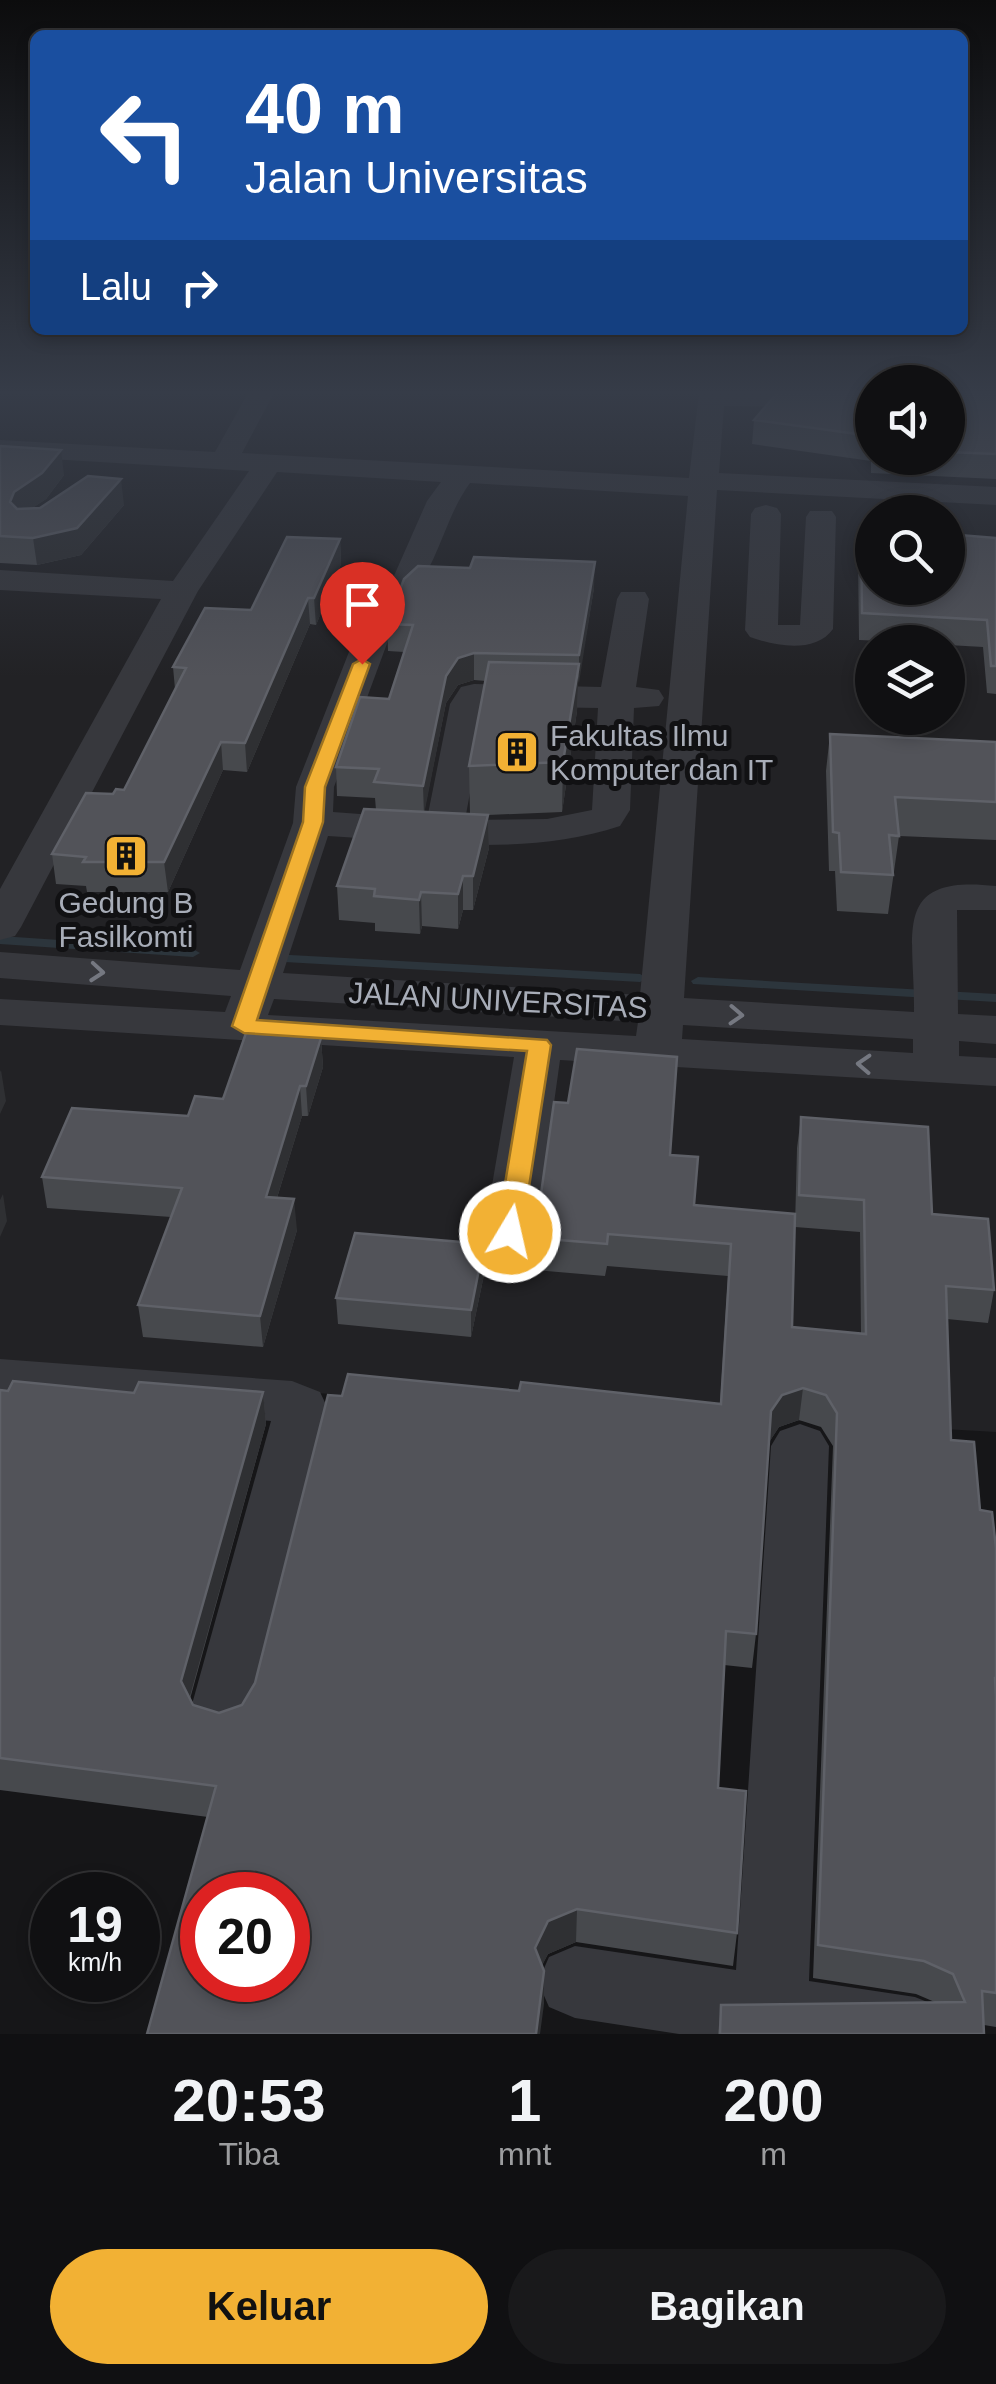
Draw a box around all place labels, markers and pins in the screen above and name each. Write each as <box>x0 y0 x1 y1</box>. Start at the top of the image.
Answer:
pin <box>320 562 405 665</box>
place label: Fakultas Ilmu Komputer dan IT <box>550 719 773 786</box>
building icon: Fakultas Ilmu Komputer dan IT <box>494 729 540 775</box>
building icon: Gedung B Fasilkomti <box>103 833 149 879</box>
place label: Gedung B Fasilkomti <box>58 886 194 953</box>

